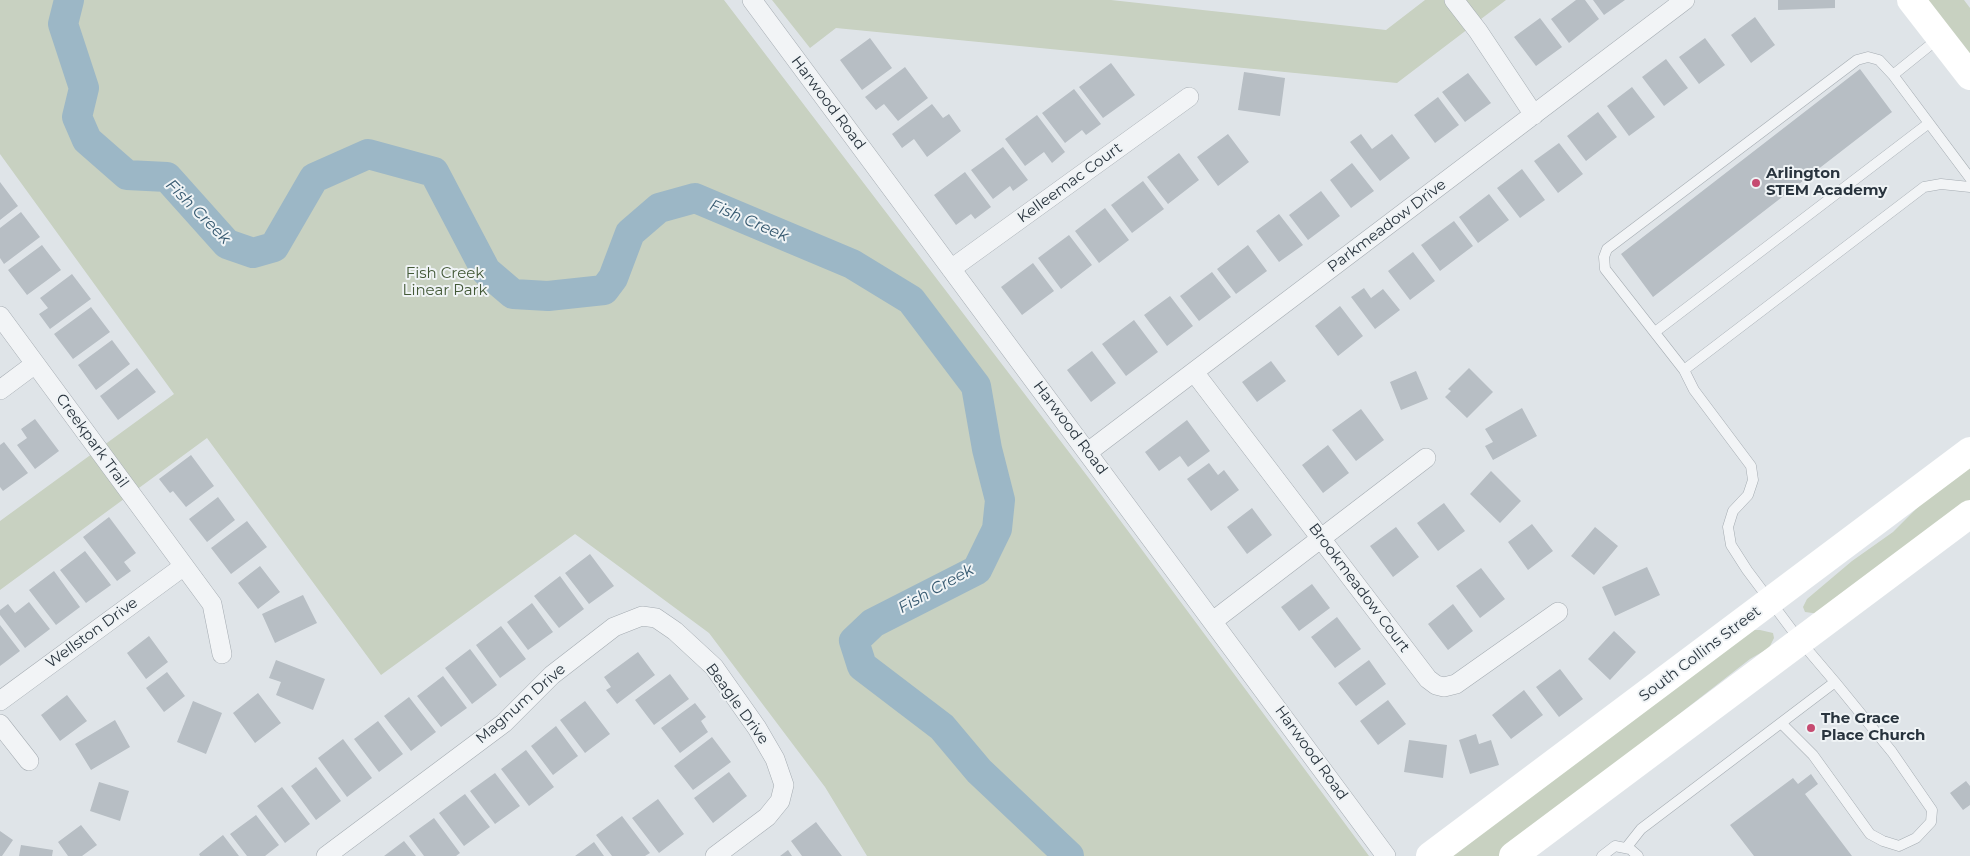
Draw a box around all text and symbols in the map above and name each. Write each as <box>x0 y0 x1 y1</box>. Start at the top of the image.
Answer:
street label: Harwood Road <box>787 53 869 153</box>
street label: Kelleemac Court <box>1014 139 1126 227</box>
place label: Arlington STEM Academy <box>1766 165 1887 200</box>
water label: Fish Creek <box>162 176 234 248</box>
street label: Parkmeadow Drive <box>1324 176 1450 276</box>
marker: Arlington STEM Academy <box>1750 177 1762 189</box>
water label: Fish Creek <box>707 196 791 246</box>
park label: Fish Creek Linear Park <box>403 265 487 300</box>
street label: Harwood Road <box>1029 378 1111 478</box>
street label: Creekpark Trail <box>52 390 132 492</box>
street label: Brookmeadow Court <box>1305 520 1413 656</box>
water label: Fish Creek <box>895 560 977 618</box>
street label: Wellston Drive <box>43 594 141 672</box>
street label: South Collins Street <box>1636 602 1764 706</box>
street label: Magnum Drive <box>473 660 569 748</box>
street label: Beagle Drive <box>702 660 772 748</box>
street label: Harwood Road <box>1271 702 1351 804</box>
place label: The Grace Place Church <box>1821 710 1925 745</box>
marker: The Grace Place Church <box>1805 722 1817 734</box>

